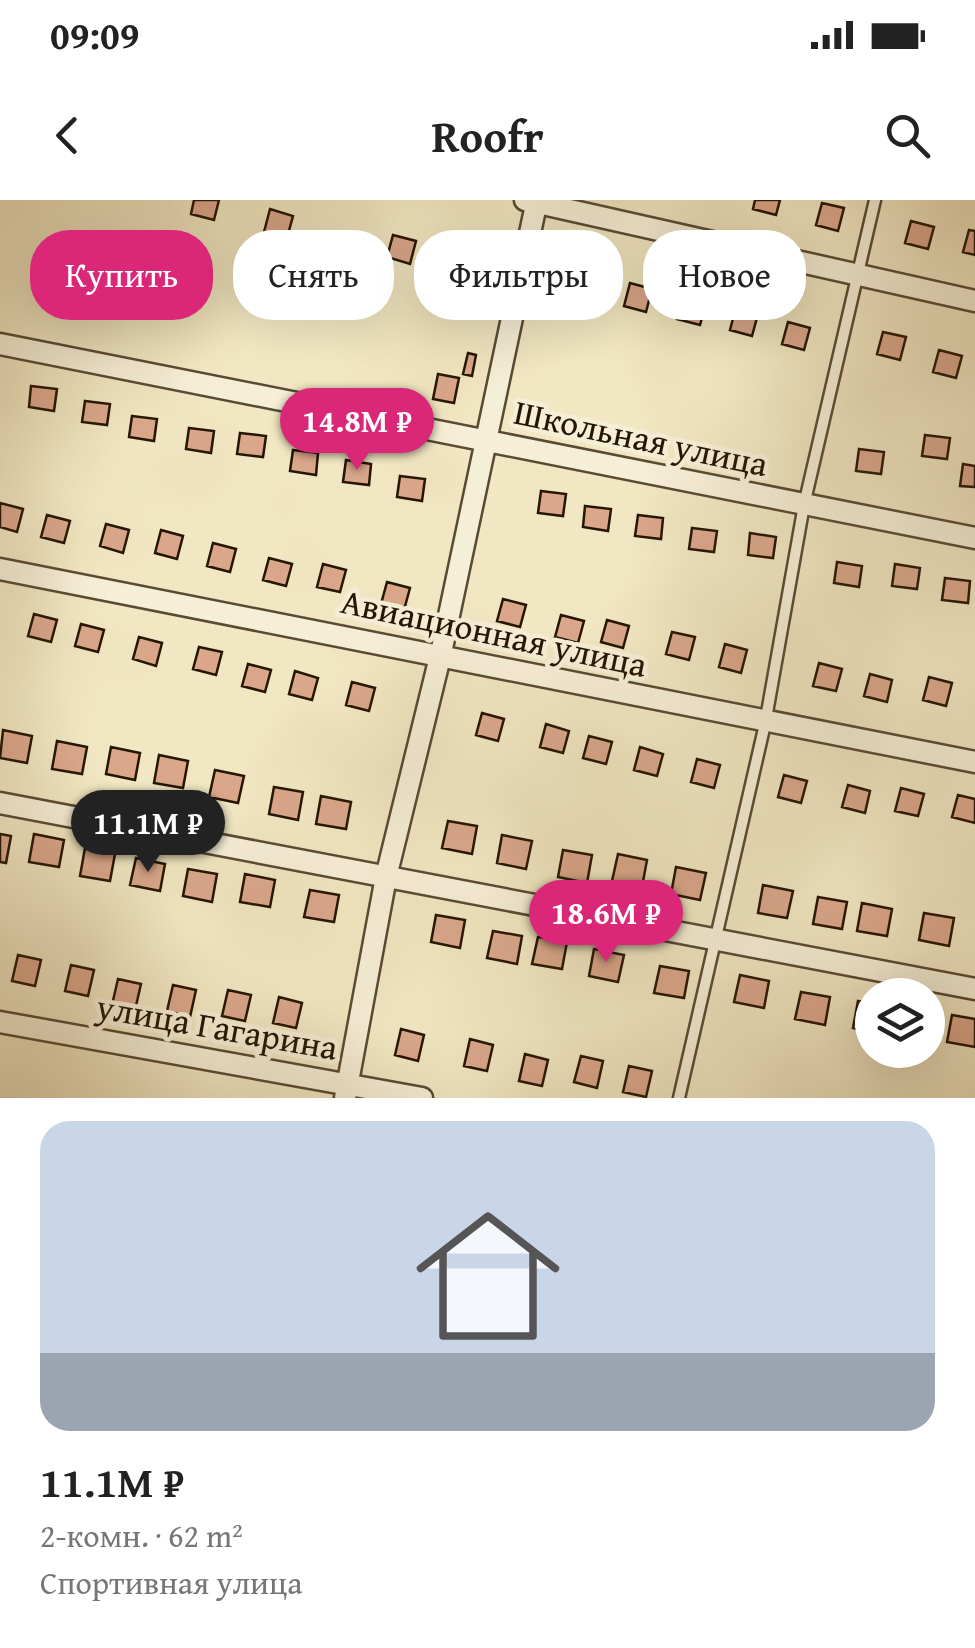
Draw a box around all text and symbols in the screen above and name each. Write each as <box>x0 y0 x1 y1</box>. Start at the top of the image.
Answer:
text: 09:09 <box>50 7 140 63</box>
text: Roofr <box>431 103 544 168</box>
icon: back <box>40 108 95 163</box>
icon: search <box>880 108 935 163</box>
chip: Купить <box>30 230 213 320</box>
chip: Снять <box>233 230 394 320</box>
chip: Фильтры <box>414 230 623 320</box>
chip: Новое <box>643 230 806 320</box>
street label: Школьная улица <box>510 386 773 489</box>
pin: 14.8M ₽ <box>265 388 449 473</box>
text: 14.8M ₽ <box>302 397 412 444</box>
street label: Авиационная улица <box>336 575 652 690</box>
pin: 11.1M ₽ <box>56 790 240 875</box>
text: 11.1M ₽ <box>93 799 203 846</box>
pin: 18.6M ₽ <box>514 880 698 965</box>
text: 18.6M ₽ <box>551 889 661 936</box>
map controls <box>855 978 945 1068</box>
button: layers <box>855 978 945 1068</box>
street label: улица Гагарина <box>92 980 342 1073</box>
icon: home <box>398 1186 578 1366</box>
text: 11.1M ₽ <box>40 1451 184 1512</box>
text: 2-комн. · 62 m² <box>40 1512 243 1559</box>
text: Спортивная улица <box>40 1559 303 1606</box>

